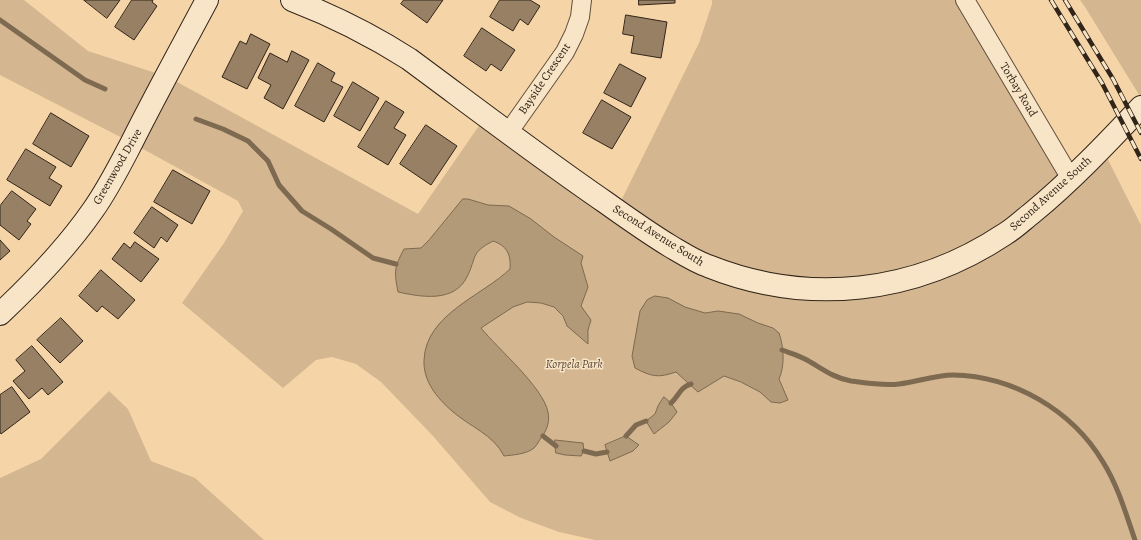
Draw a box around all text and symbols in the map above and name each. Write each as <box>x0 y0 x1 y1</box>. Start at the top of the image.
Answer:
street label: Bayside Crescent <box>516 41 574 117</box>
street label: Torbay Road <box>996 60 1040 120</box>
street label: Greenwood Drive <box>90 126 146 208</box>
street label: Second Avenue South <box>1007 154 1095 234</box>
street label: Second Avenue South <box>610 202 706 270</box>
park label: Korpela Park <box>545 358 603 372</box>

